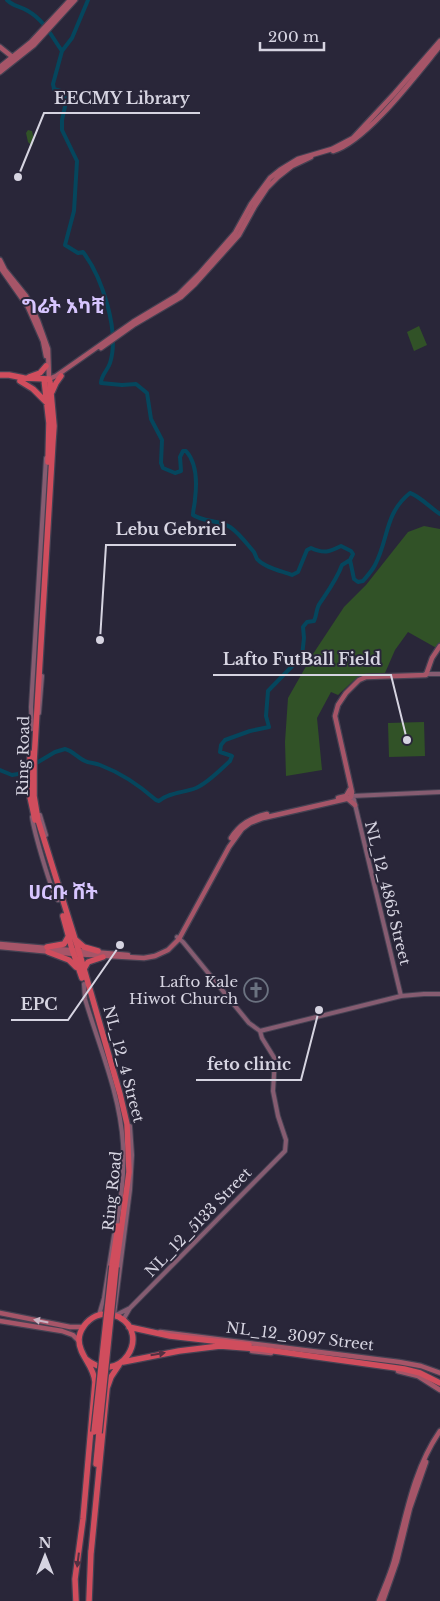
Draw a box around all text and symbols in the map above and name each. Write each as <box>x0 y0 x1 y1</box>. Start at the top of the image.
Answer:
scale bar <box>260 20 324 52</box>
text: 200 m <box>268 27 319 46</box>
callout: EECMY Library <box>44 82 200 113</box>
text: EECMY Library <box>54 88 191 108</box>
district label: ግሬት አካቺ <box>22 294 104 318</box>
callout: Lebu Gebriel <box>106 514 236 545</box>
text: Lebu Gebriel <box>116 519 227 539</box>
callout: Lafto FutBall Field <box>213 644 391 675</box>
text: Lafto FutBall Field <box>223 649 381 669</box>
street label: Ring Road <box>13 716 33 796</box>
street label: NL_12_4865 Street <box>361 819 415 967</box>
district label: ሀርቡ ሸት <box>28 880 99 904</box>
place label: Lafto Kale Hiwot Church <box>129 972 238 1008</box>
church icon: Lafto Kale Hiwot Church <box>243 977 269 1003</box>
callout: EPC <box>11 989 68 1020</box>
text: EPC <box>21 994 57 1014</box>
street label: NL_12_4 Street <box>99 1003 149 1125</box>
callout: feto clinic <box>196 1049 301 1080</box>
text: feto clinic <box>207 1054 291 1074</box>
street label: Ring Road <box>98 1150 126 1232</box>
street label: NL_12_5133 Street <box>141 1163 255 1281</box>
one-way arrow <box>34 1317 49 1325</box>
street label: NL_12_3097 Street <box>225 1318 375 1355</box>
one-way arrow <box>151 1350 167 1358</box>
north arrow <box>20 1531 70 1581</box>
text: N <box>38 1534 52 1552</box>
one-way arrow <box>74 1552 82 1568</box>

